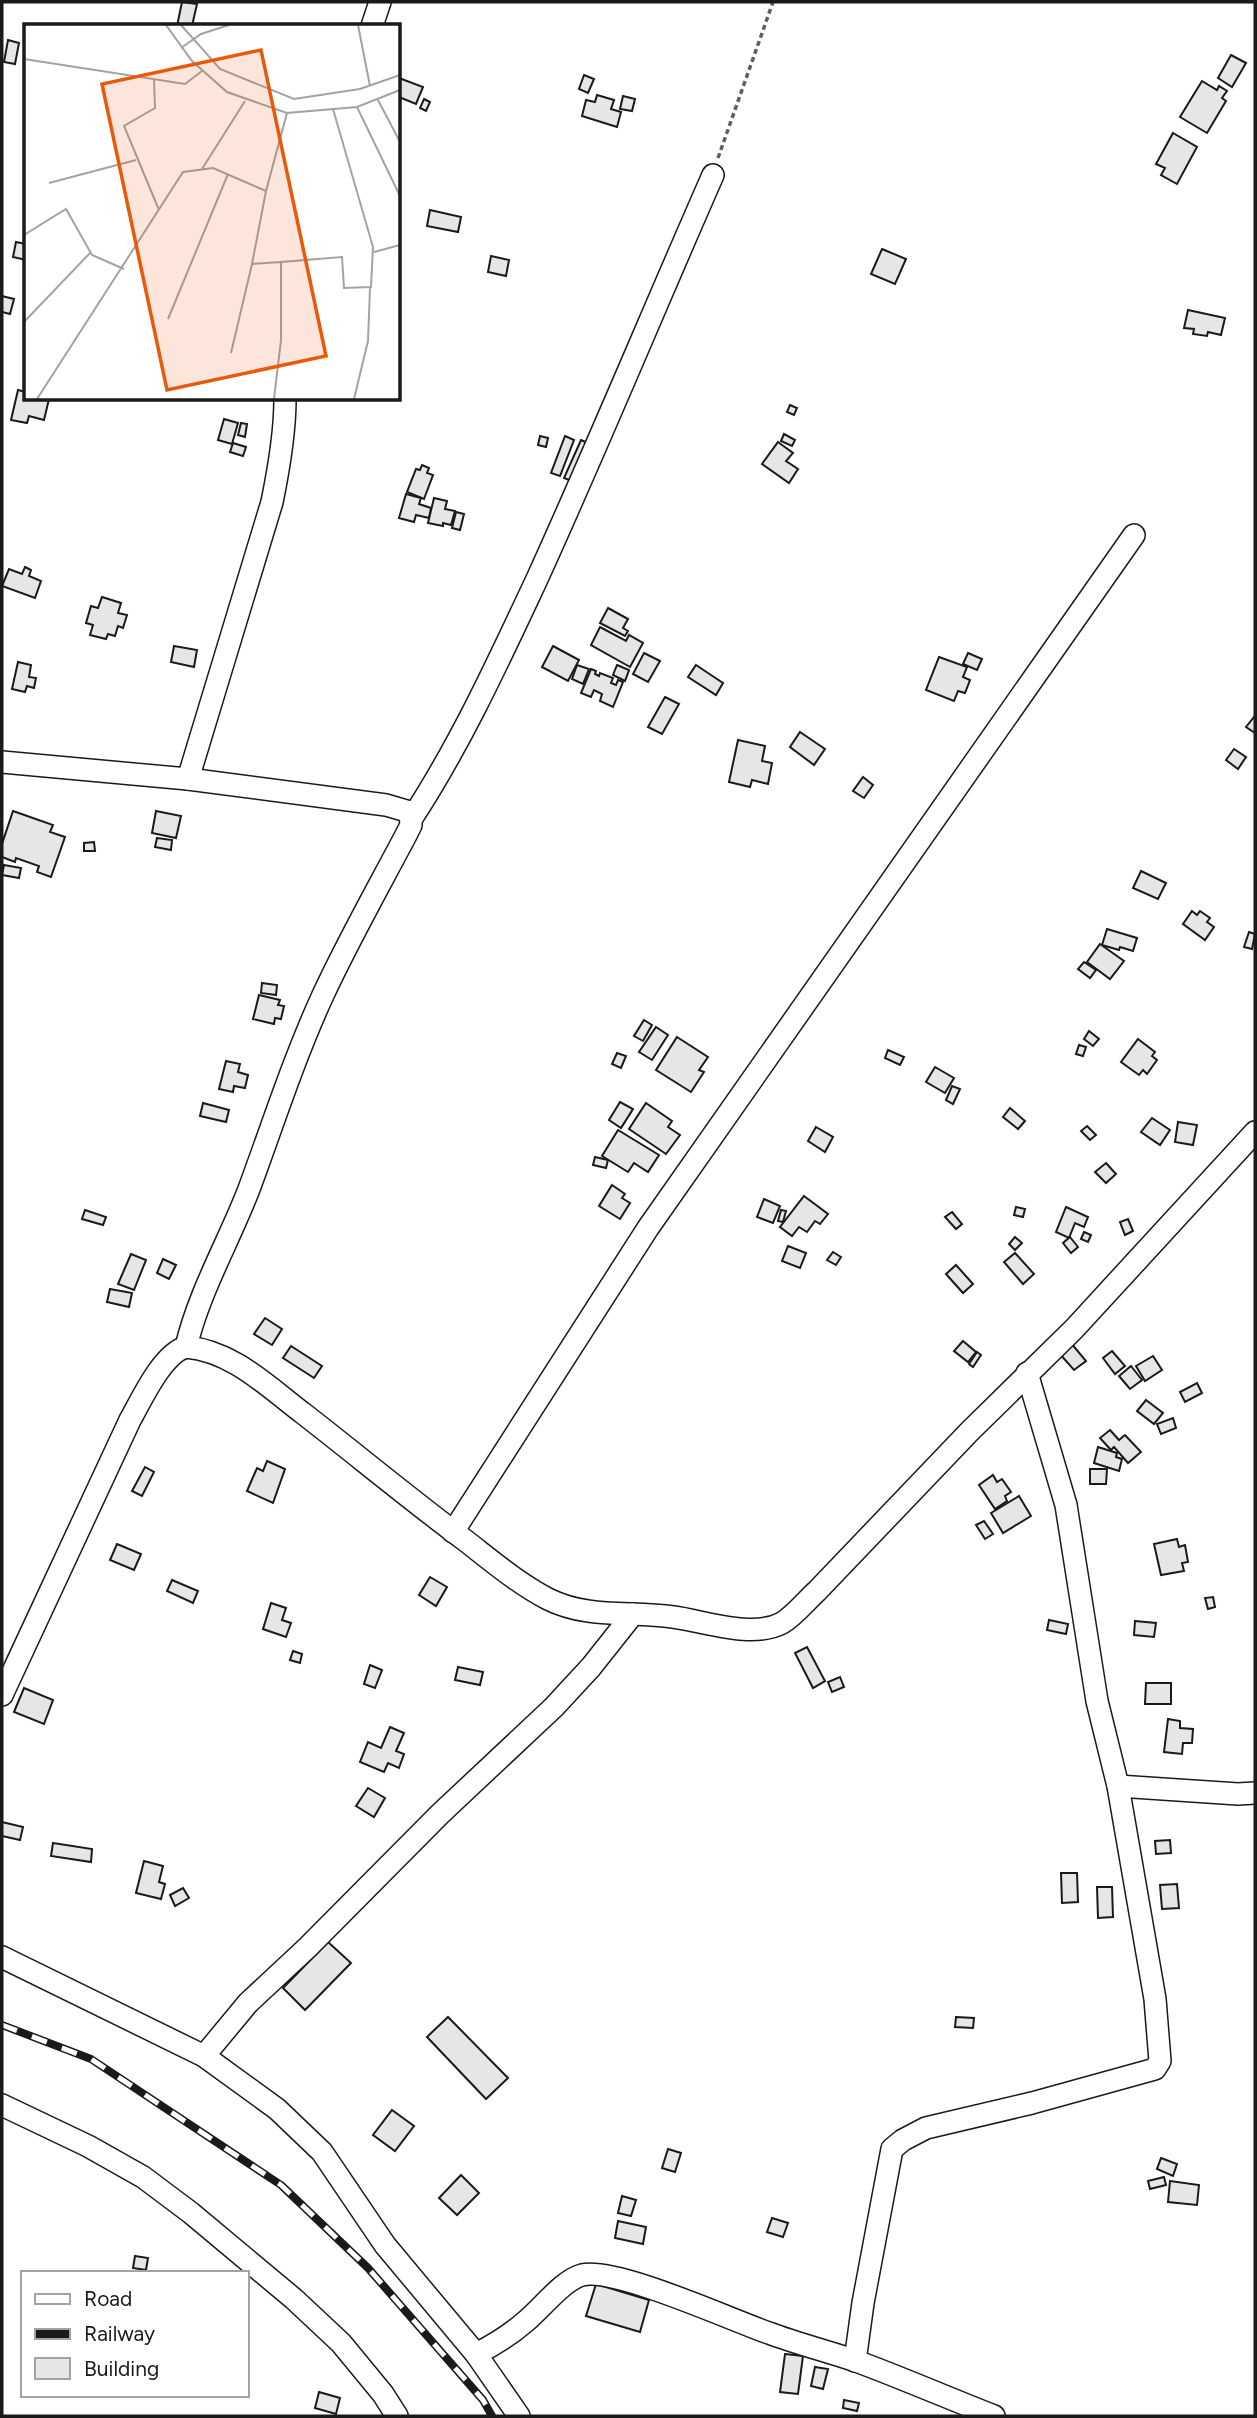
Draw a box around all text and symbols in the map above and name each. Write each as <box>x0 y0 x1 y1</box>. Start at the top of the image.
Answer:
inset map <box>24 24 401 401</box>
legend <box>21 2271 248 2397</box>
text: Road <box>84 2286 132 2311</box>
text: Railway <box>84 2321 155 2346</box>
text: Building <box>84 2356 159 2381</box>

